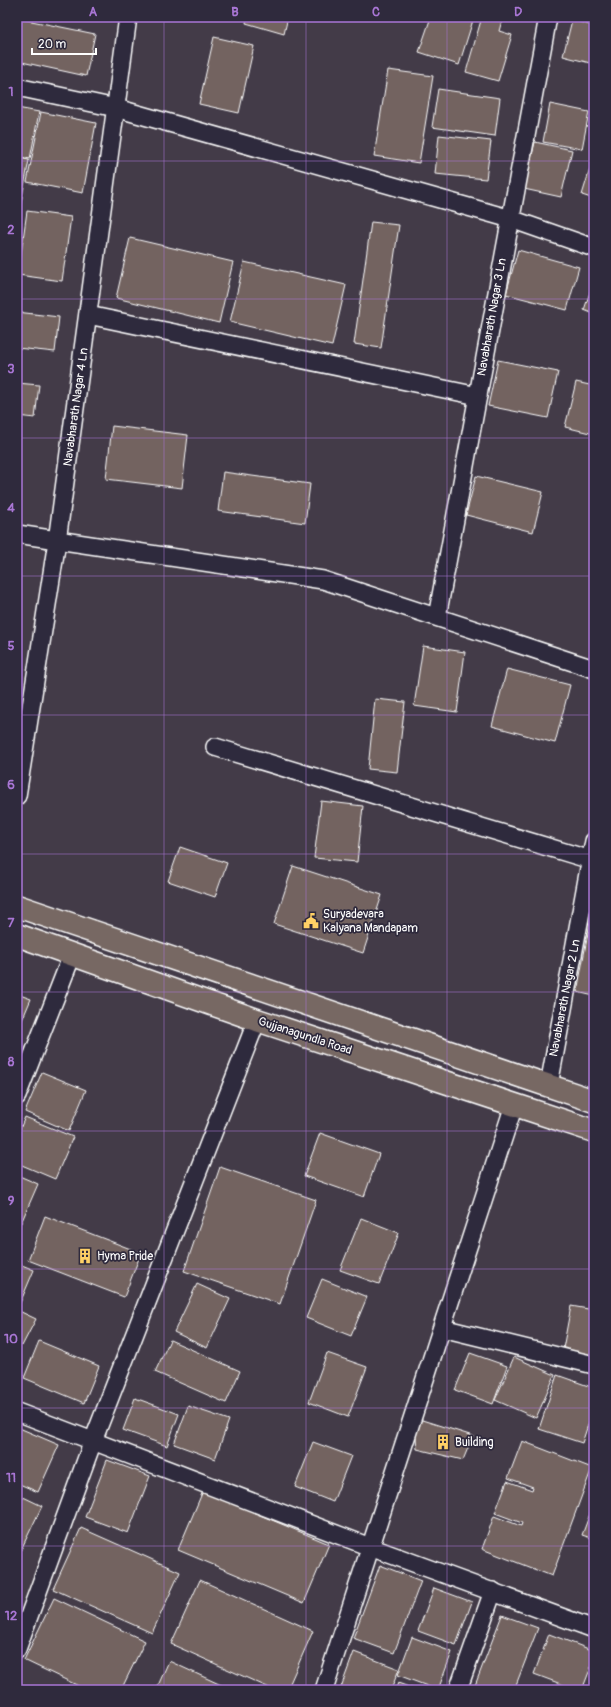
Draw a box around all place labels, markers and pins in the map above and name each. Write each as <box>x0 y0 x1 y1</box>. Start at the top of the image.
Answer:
place label: Suryadevara Kalyana Mandapam <box>323 907 418 936</box>
public building icon: Suryadevara Kalyana Mandapam <box>302 912 320 930</box>
building icon: Hyma Pride <box>76 1247 94 1265</box>
place label: Hyma Pride <box>97 1249 153 1264</box>
building icon: Building <box>434 1433 452 1451</box>
place label: Building <box>455 1435 494 1450</box>

